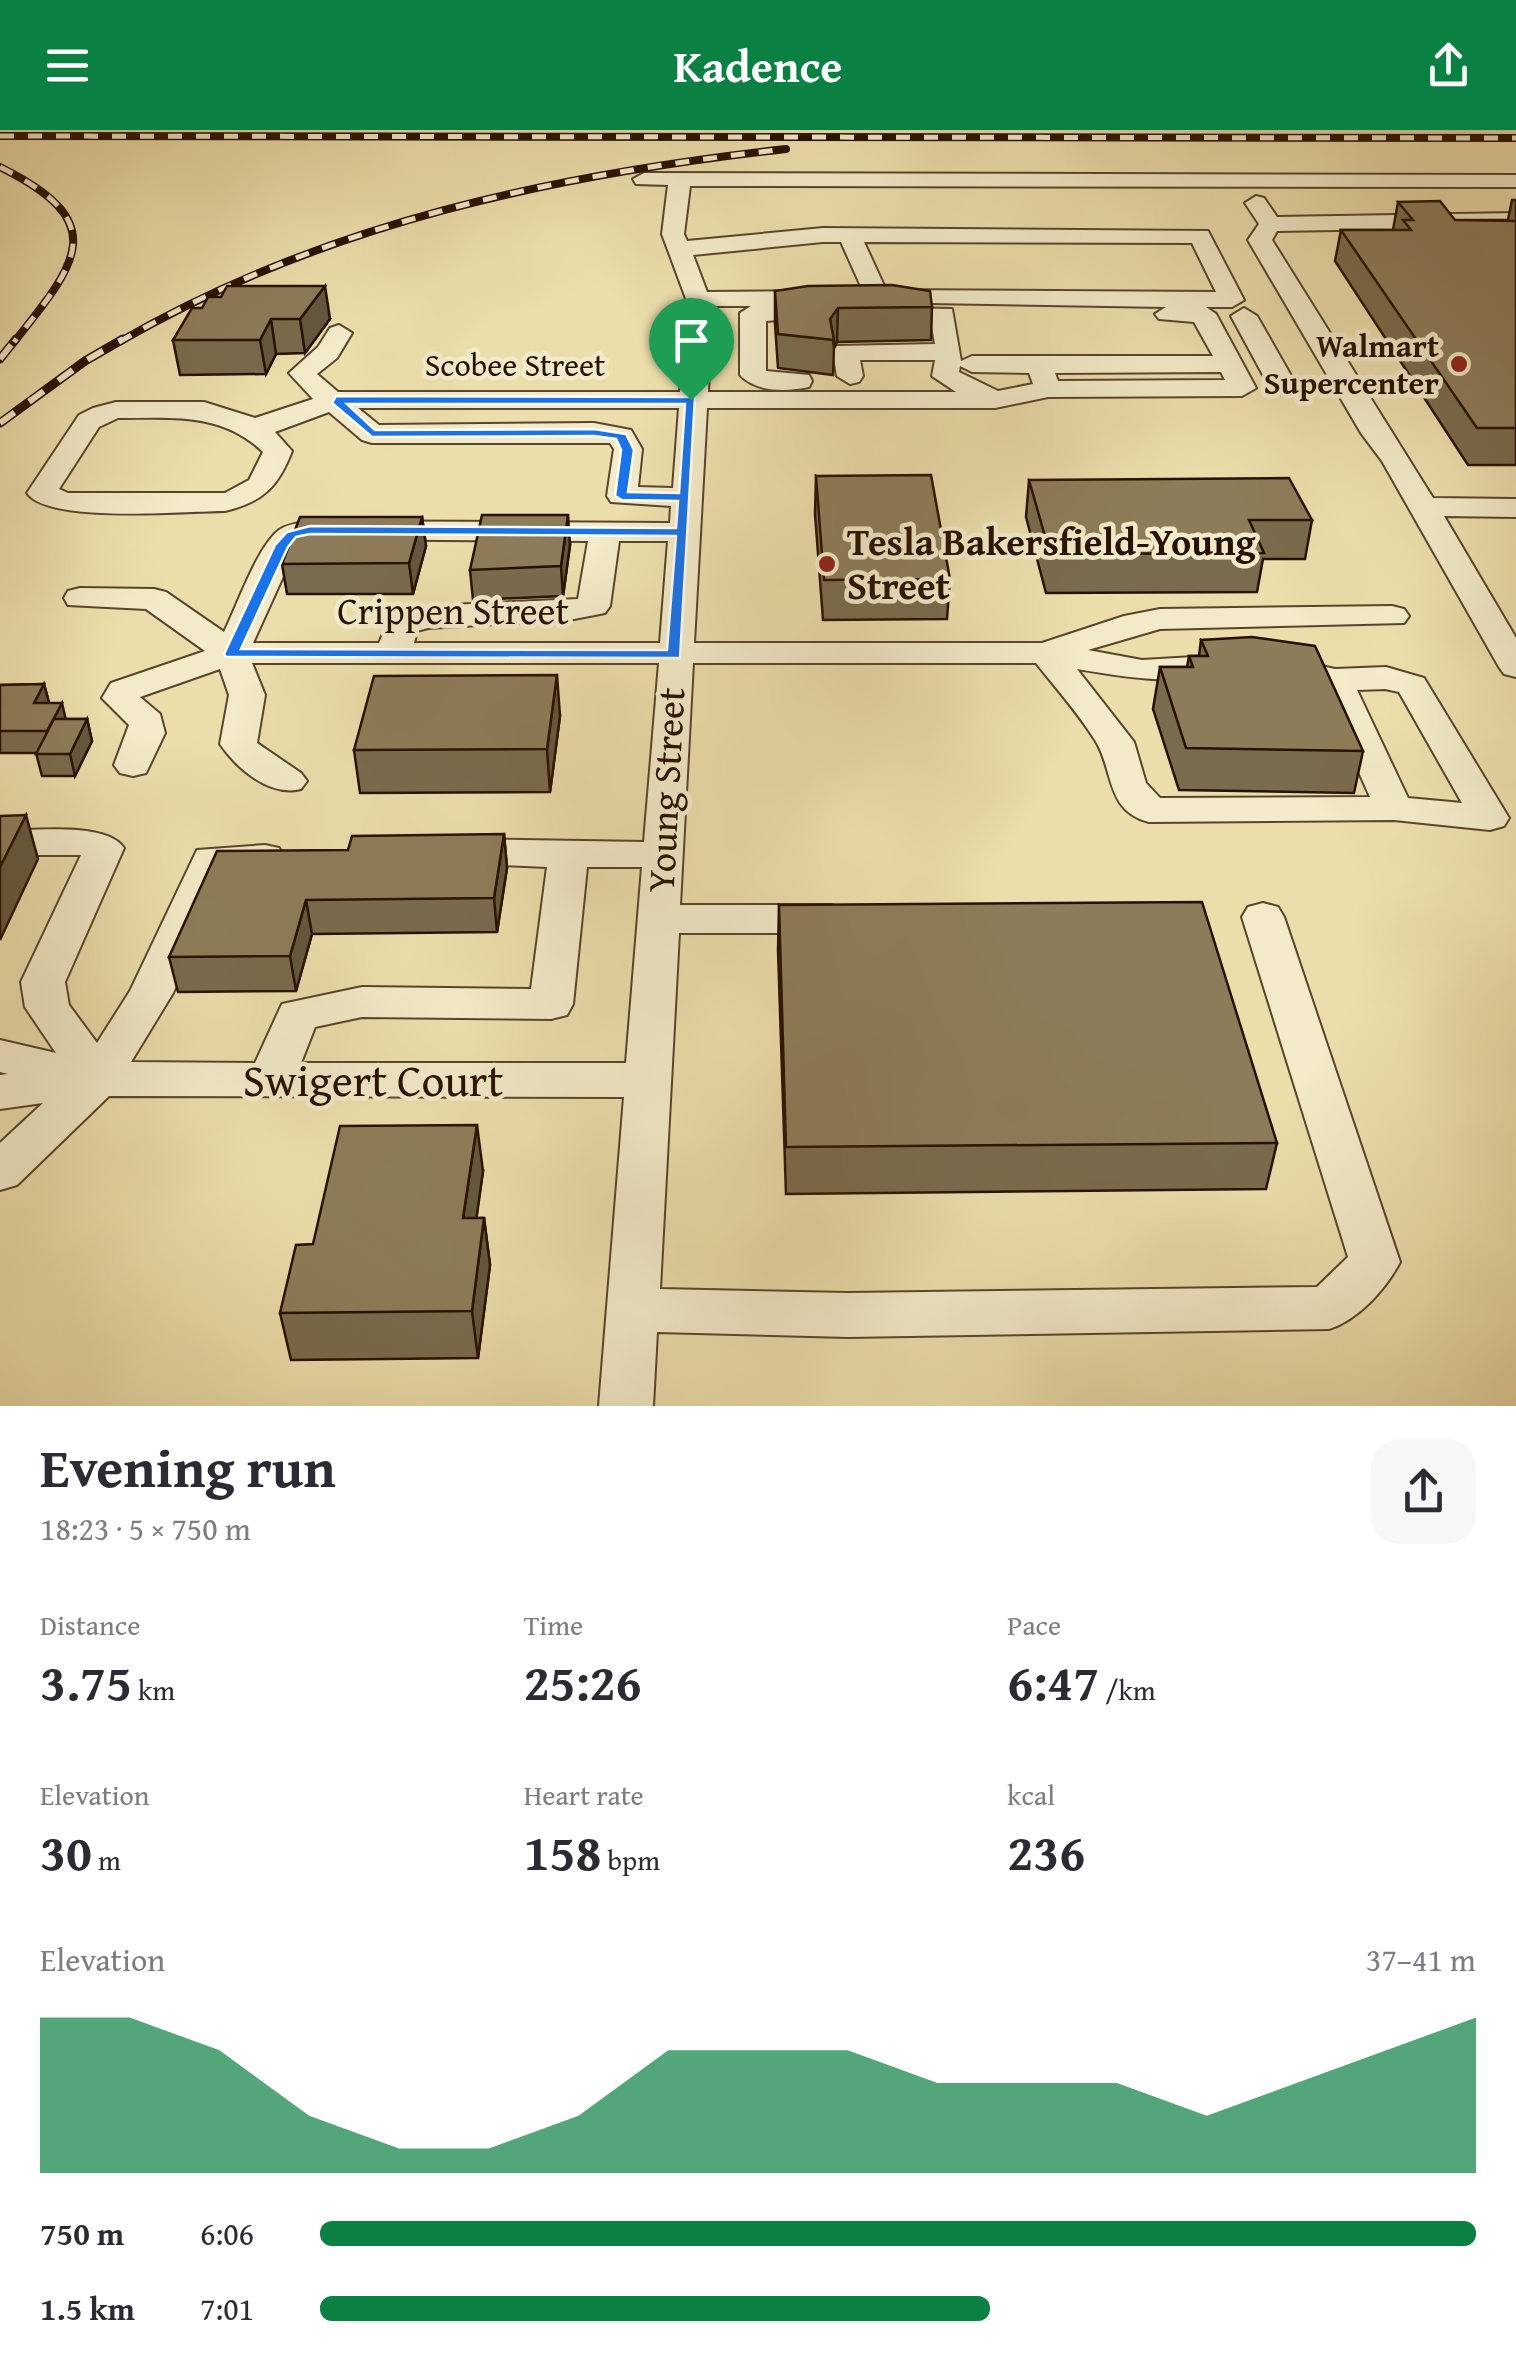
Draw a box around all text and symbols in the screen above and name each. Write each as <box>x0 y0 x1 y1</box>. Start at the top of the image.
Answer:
text: Kadence <box>674 33 842 98</box>
icon: menu <box>40 38 95 93</box>
icon: share <box>1421 38 1476 93</box>
pin <box>649 298 734 401</box>
icon: arrive <box>664 313 719 368</box>
place label: Walmart Supercenter <box>1264 322 1439 406</box>
street label: Scobee Street <box>425 341 605 388</box>
marker: Walmart Supercenter <box>1448 353 1470 375</box>
place label: Tesla Bakersfield-Young Street <box>847 513 1257 613</box>
marker: Tesla Bakersfield-Young Street <box>816 553 838 575</box>
street label: Crippen Street <box>337 582 569 638</box>
street label: Young Street <box>632 686 698 894</box>
street label: Swigert Court <box>243 1047 503 1112</box>
text: Evening run <box>40 1427 336 1507</box>
button: share <box>1371 1439 1476 1544</box>
text: 18:23 · 5 × 750 m <box>40 1505 251 1552</box>
text: Distance <box>40 1604 140 1645</box>
text: Time <box>524 1604 583 1645</box>
text: Pace <box>1007 1604 1061 1645</box>
text: 3.75 <box>40 1645 132 1718</box>
text: 25:26 <box>524 1645 641 1718</box>
text: 6:47 <box>1007 1645 1099 1718</box>
text: km <box>132 1669 175 1710</box>
text: /km <box>1099 1669 1156 1710</box>
text: Elevation <box>40 1774 150 1815</box>
text: Heart rate <box>524 1774 644 1815</box>
text: kcal <box>1007 1774 1055 1815</box>
text: 30 <box>40 1815 92 1888</box>
text: 158 <box>524 1815 601 1888</box>
text: 236 <box>1007 1815 1085 1888</box>
text: m <box>92 1839 121 1880</box>
text: bpm <box>601 1839 660 1880</box>
text: Elevation <box>40 1936 165 1983</box>
text: 37–41 m <box>1366 1936 1476 1983</box>
text: 750 m <box>40 2210 124 2257</box>
text: 6:06 <box>200 2210 254 2257</box>
text: 1.5 km <box>40 2285 135 2332</box>
text: 7:01 <box>200 2285 254 2332</box>

